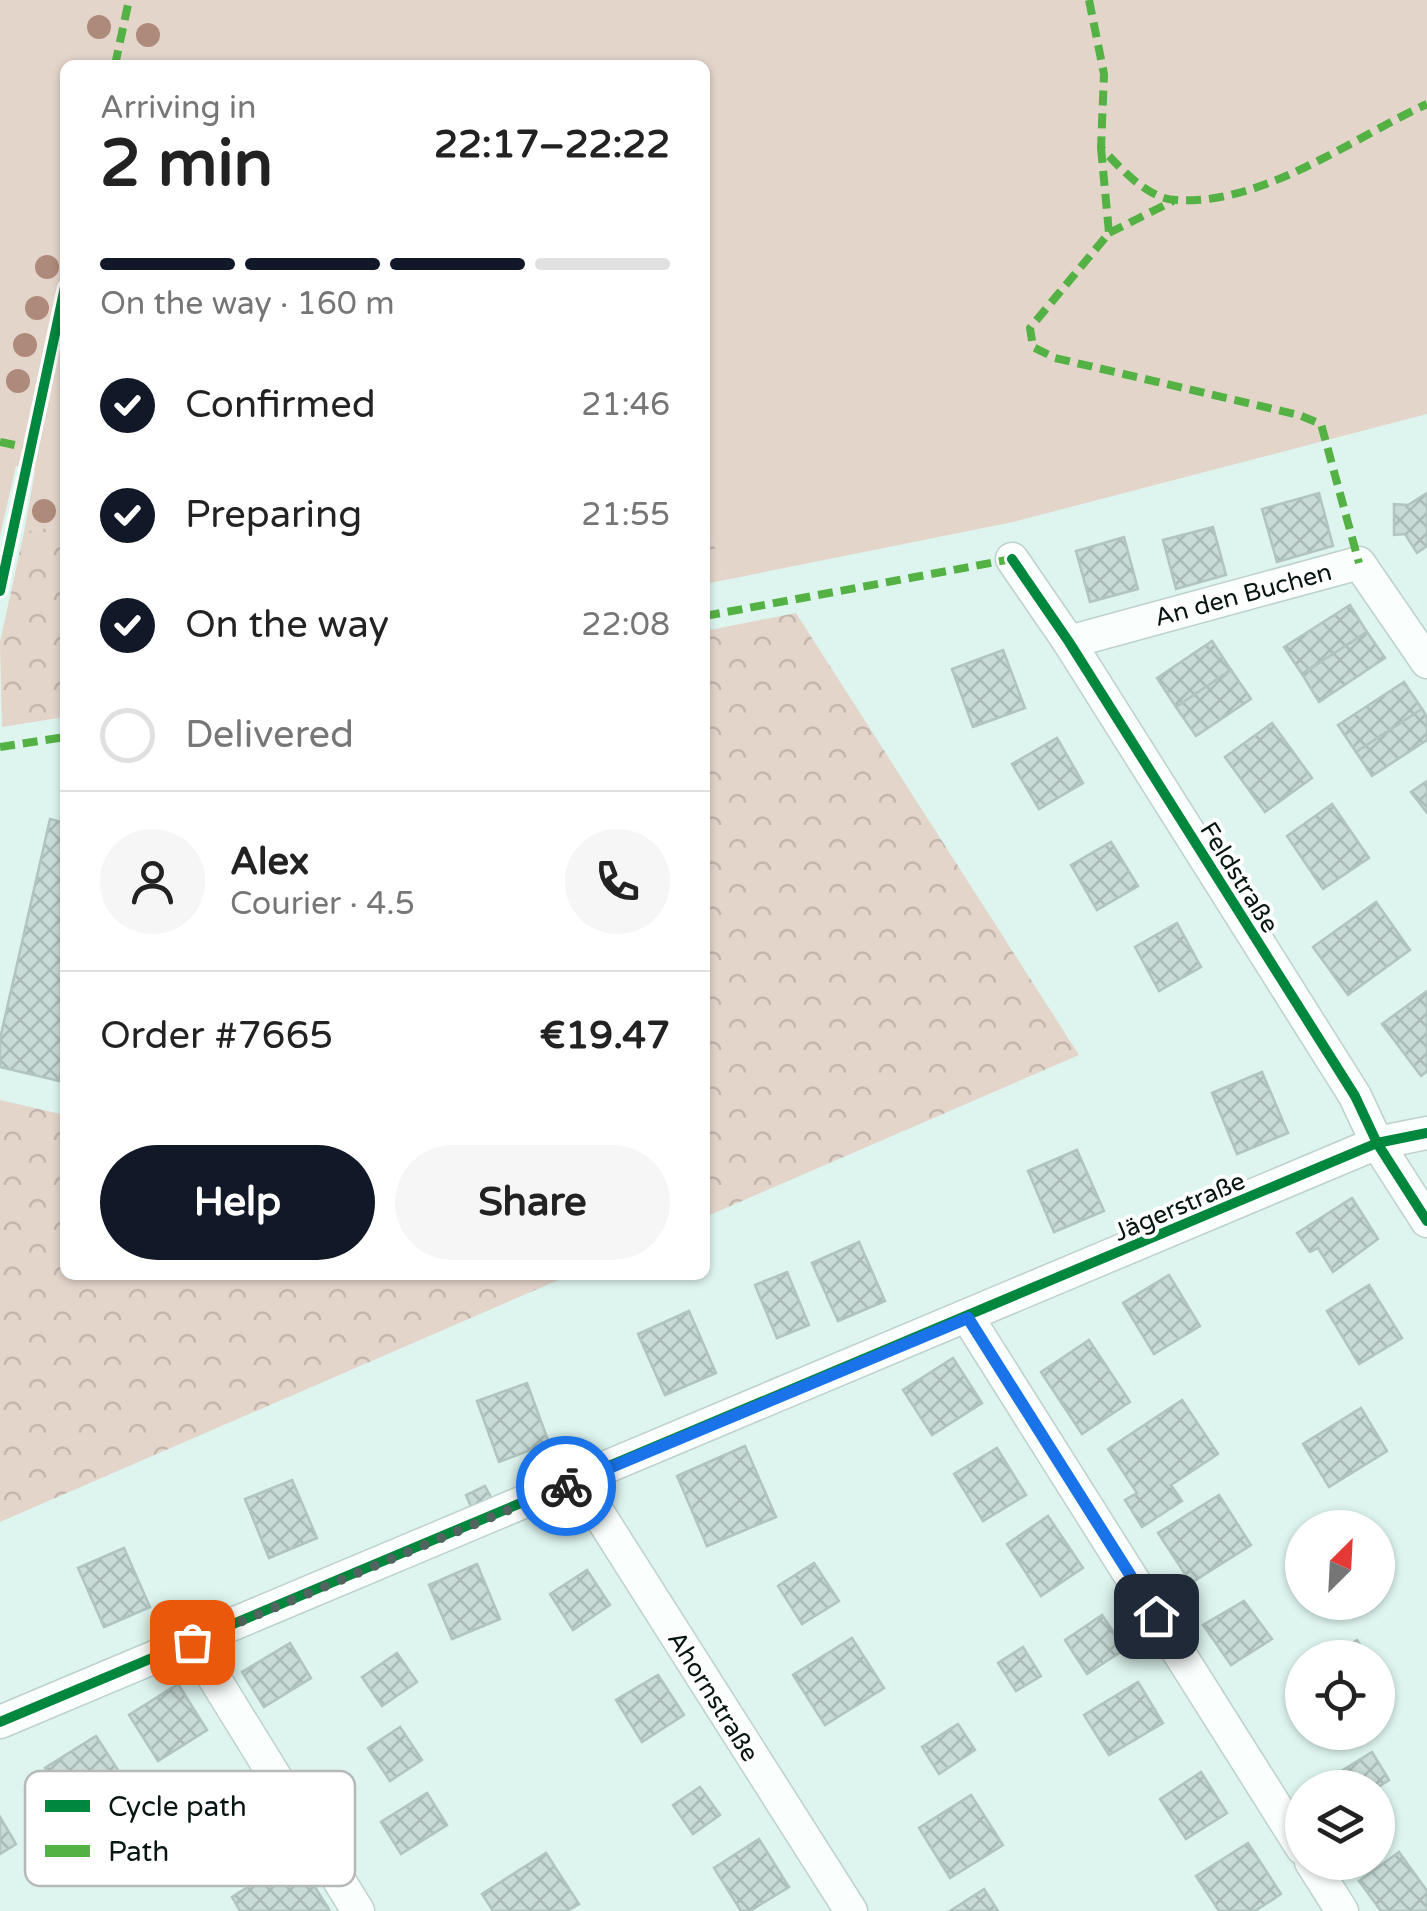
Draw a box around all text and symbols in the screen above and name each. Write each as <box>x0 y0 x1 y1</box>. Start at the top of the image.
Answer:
text: Arriving in <box>100 89 257 127</box>
text: 22:17–22:22 <box>434 122 670 168</box>
text: 2 min <box>100 125 273 204</box>
text: On the way · 160 m <box>100 285 395 323</box>
icon: check <box>100 378 155 433</box>
text: Confirmed <box>185 382 376 428</box>
text: 21:46 <box>581 386 670 424</box>
icon: check <box>100 488 155 543</box>
text: Preparing <box>185 492 362 538</box>
text: 21:55 <box>581 496 670 534</box>
street label: An den Buchen <box>1151 557 1335 633</box>
icon: check <box>100 598 155 653</box>
text: On the way <box>185 602 389 648</box>
text: 22:08 <box>581 606 670 644</box>
text: Delivered <box>185 712 354 758</box>
street label: Feldstraße <box>1193 817 1285 938</box>
button: person <box>100 829 205 934</box>
button: phone <box>565 829 670 934</box>
text: Alex <box>230 839 309 885</box>
text: Courier · 4.5 <box>230 885 415 923</box>
text: Order #7665 <box>100 1013 333 1059</box>
text: €19.47 <box>540 1013 670 1059</box>
button: Help <box>100 1145 375 1260</box>
button: Share <box>395 1145 670 1260</box>
street label: Jägerstraße <box>1109 1166 1250 1248</box>
courier <box>516 1436 616 1536</box>
icon: bike <box>539 1459 594 1514</box>
north arrow <box>1285 1510 1395 1620</box>
map controls <box>1285 1510 1395 1880</box>
pin <box>1114 1574 1199 1659</box>
icon: home <box>1129 1589 1184 1644</box>
pin <box>150 1600 235 1685</box>
icon: bag <box>165 1615 220 1670</box>
street label: Ahornstraße <box>661 1626 765 1767</box>
button: locate <box>1285 1640 1395 1750</box>
button: layers <box>1285 1770 1395 1880</box>
legend <box>25 1771 355 1886</box>
text: Cycle path <box>108 1790 247 1824</box>
text: Path <box>108 1835 169 1869</box>

